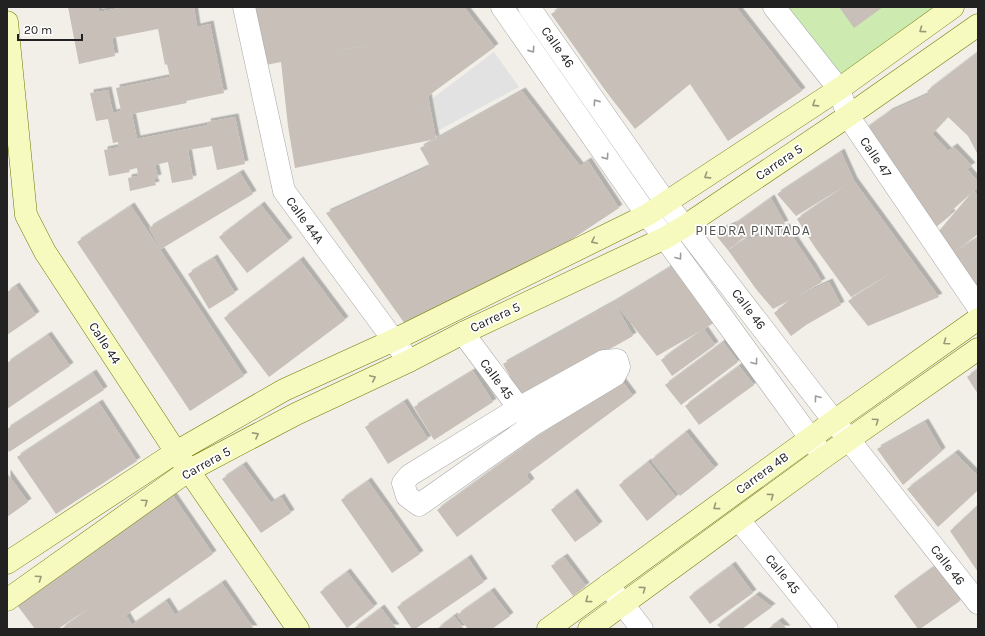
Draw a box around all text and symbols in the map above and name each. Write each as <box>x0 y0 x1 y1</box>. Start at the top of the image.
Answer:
scale bar <box>18 16 82 42</box>
text: 20 m <box>24 23 52 37</box>
street label: Calle 46 <box>538 23 578 71</box>
one-way arrow <box>919 25 926 32</box>
one-way arrow <box>527 46 535 53</box>
one-way arrow <box>593 99 601 106</box>
one-way arrow <box>812 99 819 107</box>
street label: Calle 47 <box>857 134 895 180</box>
street label: Carrera 5 <box>753 141 805 183</box>
one-way arrow <box>601 153 609 160</box>
one-way arrow <box>704 171 711 179</box>
street label: Calle 44A <box>283 194 327 247</box>
district label: PIEDRA PINTADA <box>695 222 811 239</box>
one-way arrow <box>591 236 599 244</box>
one-way arrow <box>674 253 682 260</box>
street label: Calle 46 <box>729 286 769 332</box>
street label: Carrera 5 <box>468 299 522 335</box>
street label: Calle 44 <box>86 319 124 367</box>
one-way arrow <box>943 337 950 345</box>
street label: Calle 45 <box>477 356 517 402</box>
one-way arrow <box>750 358 757 365</box>
one-way arrow <box>368 375 376 383</box>
one-way arrow <box>815 396 822 403</box>
one-way arrow <box>872 419 879 426</box>
one-way arrow <box>252 433 259 440</box>
street label: Carrera 5 <box>179 443 233 483</box>
street label: Carrera 4B <box>733 449 791 497</box>
one-way arrow <box>766 494 773 501</box>
one-way arrow <box>140 500 147 507</box>
one-way arrow <box>713 502 720 509</box>
street label: Calle 46 <box>928 542 968 588</box>
street label: Calle 45 <box>762 551 804 597</box>
one-way arrow <box>34 576 41 583</box>
one-way arrow <box>639 586 646 594</box>
one-way arrow <box>585 595 592 602</box>

